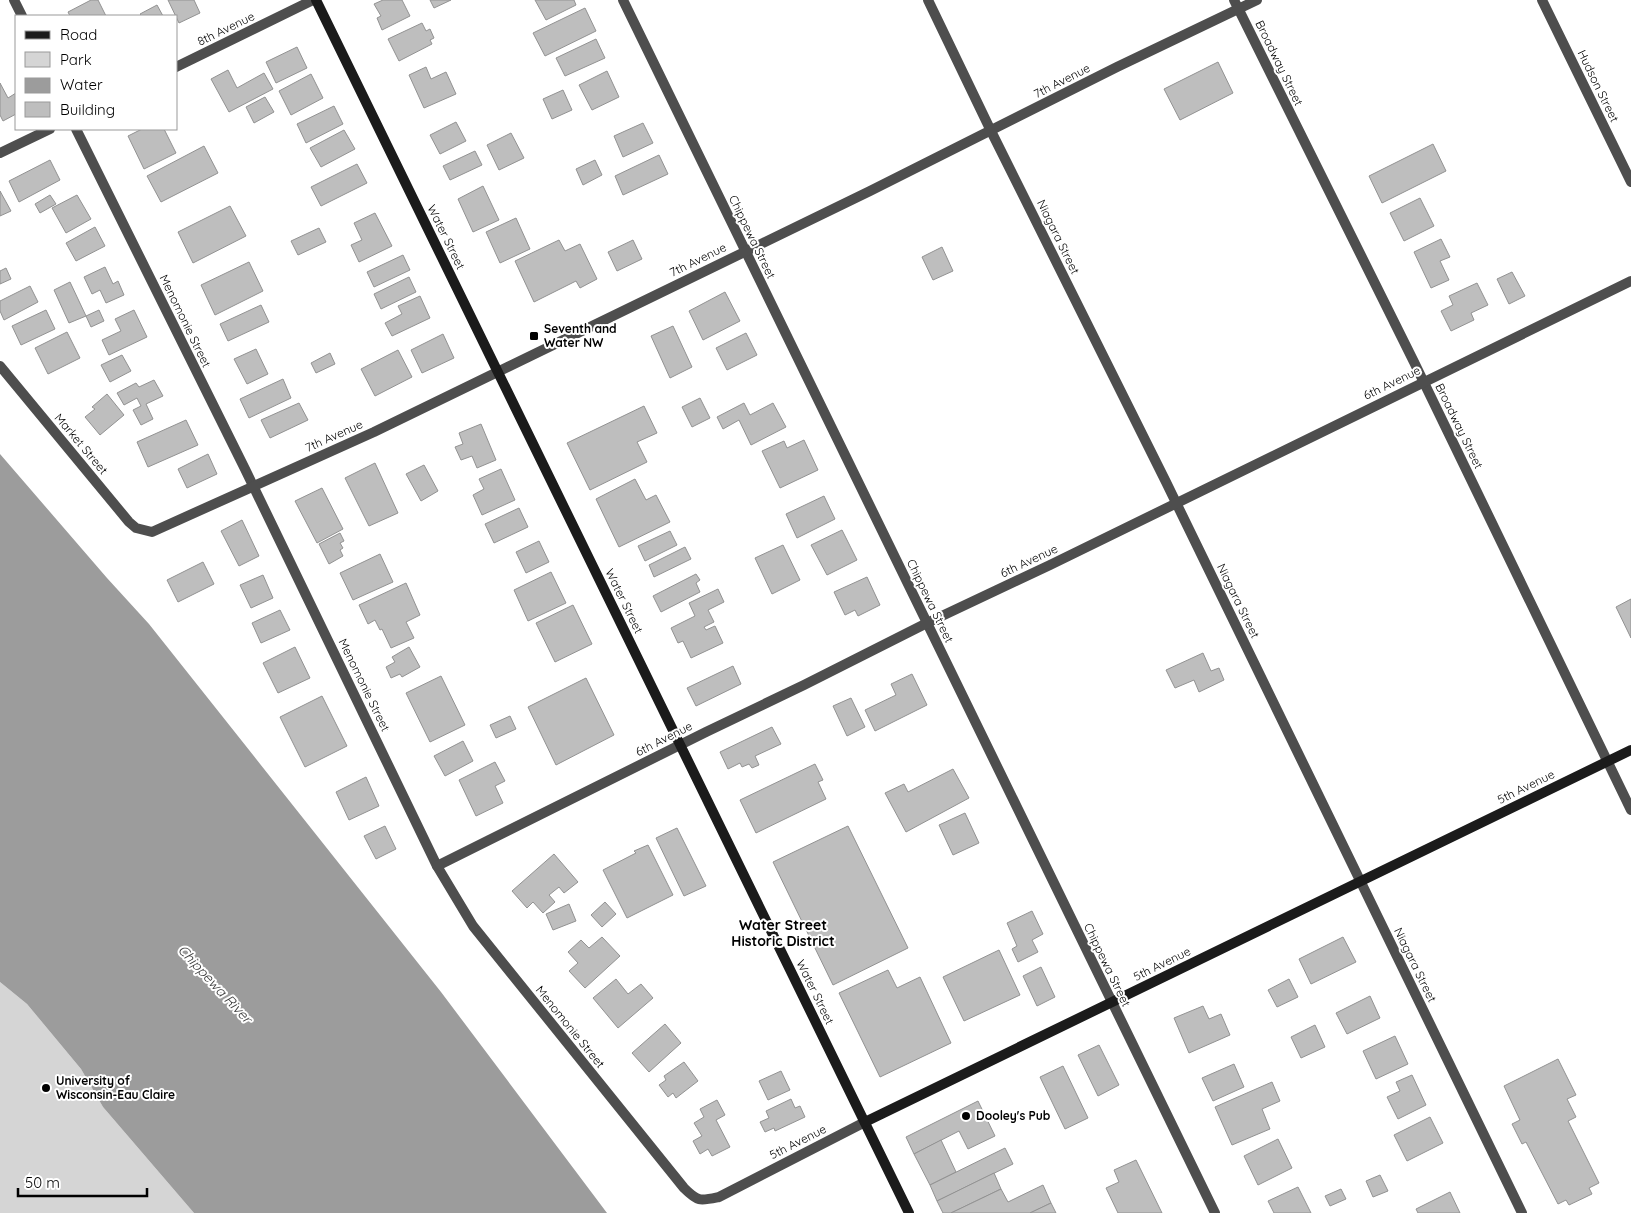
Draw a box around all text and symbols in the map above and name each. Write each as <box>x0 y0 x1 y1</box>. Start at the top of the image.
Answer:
street label: 8th Avenue <box>195 8 257 49</box>
legend <box>15 15 178 130</box>
street label: Broadway Street <box>1252 18 1307 108</box>
text: Road <box>60 25 97 44</box>
street label: Hudson Street <box>1574 47 1622 124</box>
text: Park <box>60 50 92 69</box>
street label: 7th Avenue <box>1031 60 1093 101</box>
text: Water <box>60 75 103 94</box>
text: Building <box>60 100 115 119</box>
street label: Chippewa Street <box>726 193 779 281</box>
street label: Niagara Street <box>1034 197 1083 277</box>
street label: Water Street <box>424 202 469 272</box>
street label: 7th Avenue <box>667 239 729 280</box>
street label: Menomonie Street <box>156 272 214 370</box>
place label: Seventh and Water NW <box>544 321 617 350</box>
marker: Seventh and Water NW <box>528 330 540 342</box>
street label: 6th Avenue <box>1361 362 1423 403</box>
street label: Broadway Street <box>1432 381 1487 471</box>
street label: Market Street <box>52 410 111 477</box>
street label: 7th Avenue <box>303 416 365 455</box>
street label: 6th Avenue <box>998 541 1060 580</box>
street label: Chippewa Street <box>904 557 957 645</box>
street label: Niagara Street <box>1214 561 1263 641</box>
street label: Water Street <box>602 566 647 636</box>
street label: Menomonie Street <box>335 636 393 734</box>
street label: 6th Avenue <box>633 718 695 759</box>
street label: 5th Avenue <box>1495 766 1557 807</box>
district label: Water Street Historic District <box>731 916 835 950</box>
street label: Chippewa Street <box>1081 921 1134 1009</box>
street label: Niagara Street <box>1391 925 1440 1005</box>
water label: Chippewa River <box>174 941 257 1028</box>
street label: 5th Avenue <box>1131 943 1193 984</box>
street label: Water Street <box>793 957 838 1027</box>
street label: Menomonie Street <box>533 983 608 1071</box>
place label: University of Wisconsin-Eau Claire <box>56 1073 175 1102</box>
marker: University of Wisconsin-Eau Claire <box>40 1082 52 1094</box>
place label: Dooley's Pub <box>976 1108 1051 1123</box>
marker: Dooley's Pub <box>960 1110 972 1122</box>
street label: 5th Avenue <box>767 1121 829 1162</box>
scale bar <box>18 1166 146 1198</box>
text: 50 m <box>25 1173 60 1192</box>

